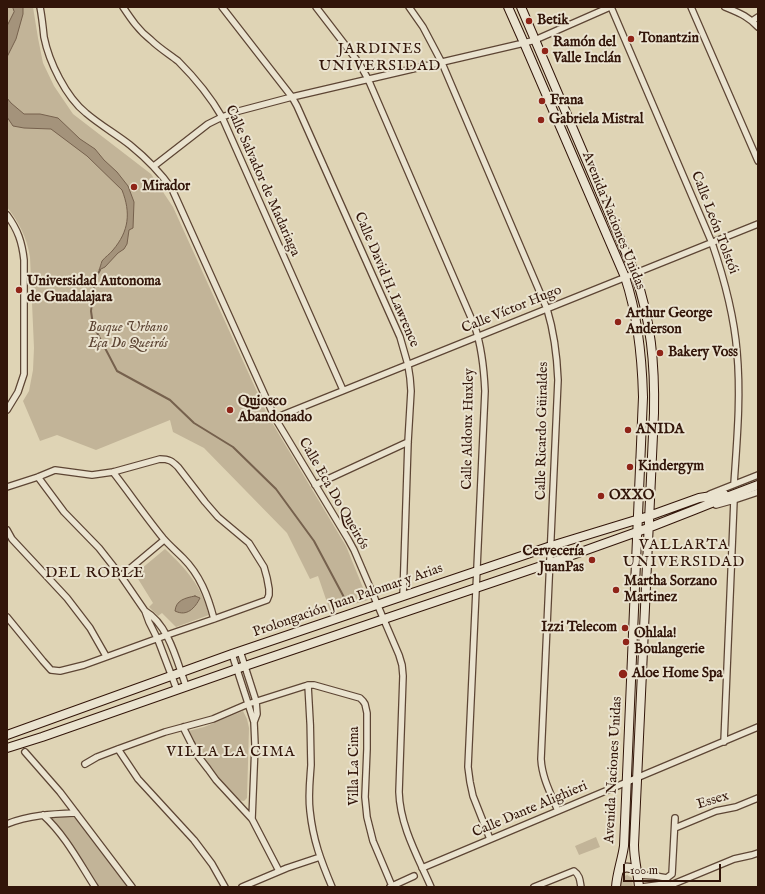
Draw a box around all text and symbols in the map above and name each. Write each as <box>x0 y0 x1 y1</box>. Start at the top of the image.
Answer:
place label: Betik <box>537 13 569 29</box>
marker: Betik <box>524 16 534 26</box>
place label: Tonantzin <box>639 31 699 47</box>
marker: Tonantzin <box>626 34 636 44</box>
place label: Ramón del Valle Inclán <box>553 35 621 68</box>
district label: JARDINES UNIVERSIDAD <box>319 41 441 76</box>
marker: Ramón del Valle Inclán <box>540 46 550 56</box>
place label: Frana <box>550 93 583 109</box>
marker: Frana <box>537 96 547 106</box>
street label: Calle Salvador de Madariaga <box>221 103 303 259</box>
place label: Gabriela Mistral <box>549 112 643 128</box>
marker: Gabriela Mistral <box>536 115 546 125</box>
street label: Avenida Naciones Unidas <box>578 150 648 292</box>
street label: Calle León Tolstói <box>687 169 741 277</box>
place label: Mirador <box>142 179 190 195</box>
marker: Mirador <box>129 182 139 192</box>
street label: Calle David H. Lawrence <box>350 210 422 350</box>
place label: Universidad Autonoma de Guadalajara <box>27 274 161 306</box>
street label: Calle Víctor Hugo <box>460 282 564 338</box>
marker: Universidad Autonoma de Guadalajara <box>14 285 24 295</box>
place label: Arthur George Anderson <box>626 306 712 338</box>
marker: Arthur George Anderson <box>613 317 623 327</box>
park label: Bosque Urbano Eça Do Queirós <box>88 320 168 352</box>
place label: Bakery Voss <box>668 345 738 361</box>
marker: Bakery Voss <box>655 348 665 358</box>
street label: Calle Ricardo Güiraldes <box>533 362 553 500</box>
street label: Calle Aldoux Huxley <box>460 368 478 490</box>
place label: Quiosco Abandonado <box>238 394 312 426</box>
marker: Quiosco Abandonado <box>225 405 235 415</box>
place label: ANIDA <box>636 422 684 438</box>
marker: ANIDA <box>623 425 633 435</box>
street label: Calle Eca Do Queirós <box>294 435 372 553</box>
place label: Kindergym <box>638 459 704 475</box>
marker: Kindergym <box>625 462 635 472</box>
place label: OXXO <box>609 488 654 504</box>
marker: OXXO <box>596 491 606 501</box>
district label: VALLARTA UNIVERSIDAD <box>623 537 745 572</box>
place label: Cervecería JuanPas <box>522 544 584 576</box>
marker: Cervecería JuanPas <box>587 555 597 565</box>
street label: Prolongación Juan Palomar y Arias <box>251 561 445 641</box>
district label: DEL ROBLE <box>45 565 145 583</box>
place label: Martha Sorzano Martinez <box>624 574 717 606</box>
marker: Martha Sorzano Martinez <box>611 585 621 595</box>
place label: Izzi Telecom <box>541 620 617 636</box>
marker: Izzi Telecom <box>620 623 630 633</box>
place label: Ohlala! Boulangerie <box>634 626 705 658</box>
marker: Ohlala! Boulangerie <box>621 637 631 647</box>
place label: Aloe Home Spa <box>632 666 723 682</box>
marker: Aloe Home Spa <box>617 668 629 680</box>
street label: Avenida Naciones Unidas <box>602 696 626 844</box>
street label: Villa La Cima <box>347 726 363 806</box>
district label: VILLA LA CIMA <box>166 744 296 762</box>
street label: Calle Dante Alighieri <box>470 778 590 842</box>
street label: Essex <box>695 788 731 814</box>
scale bar <box>625 856 723 882</box>
text: 100 m <box>630 863 658 878</box>

